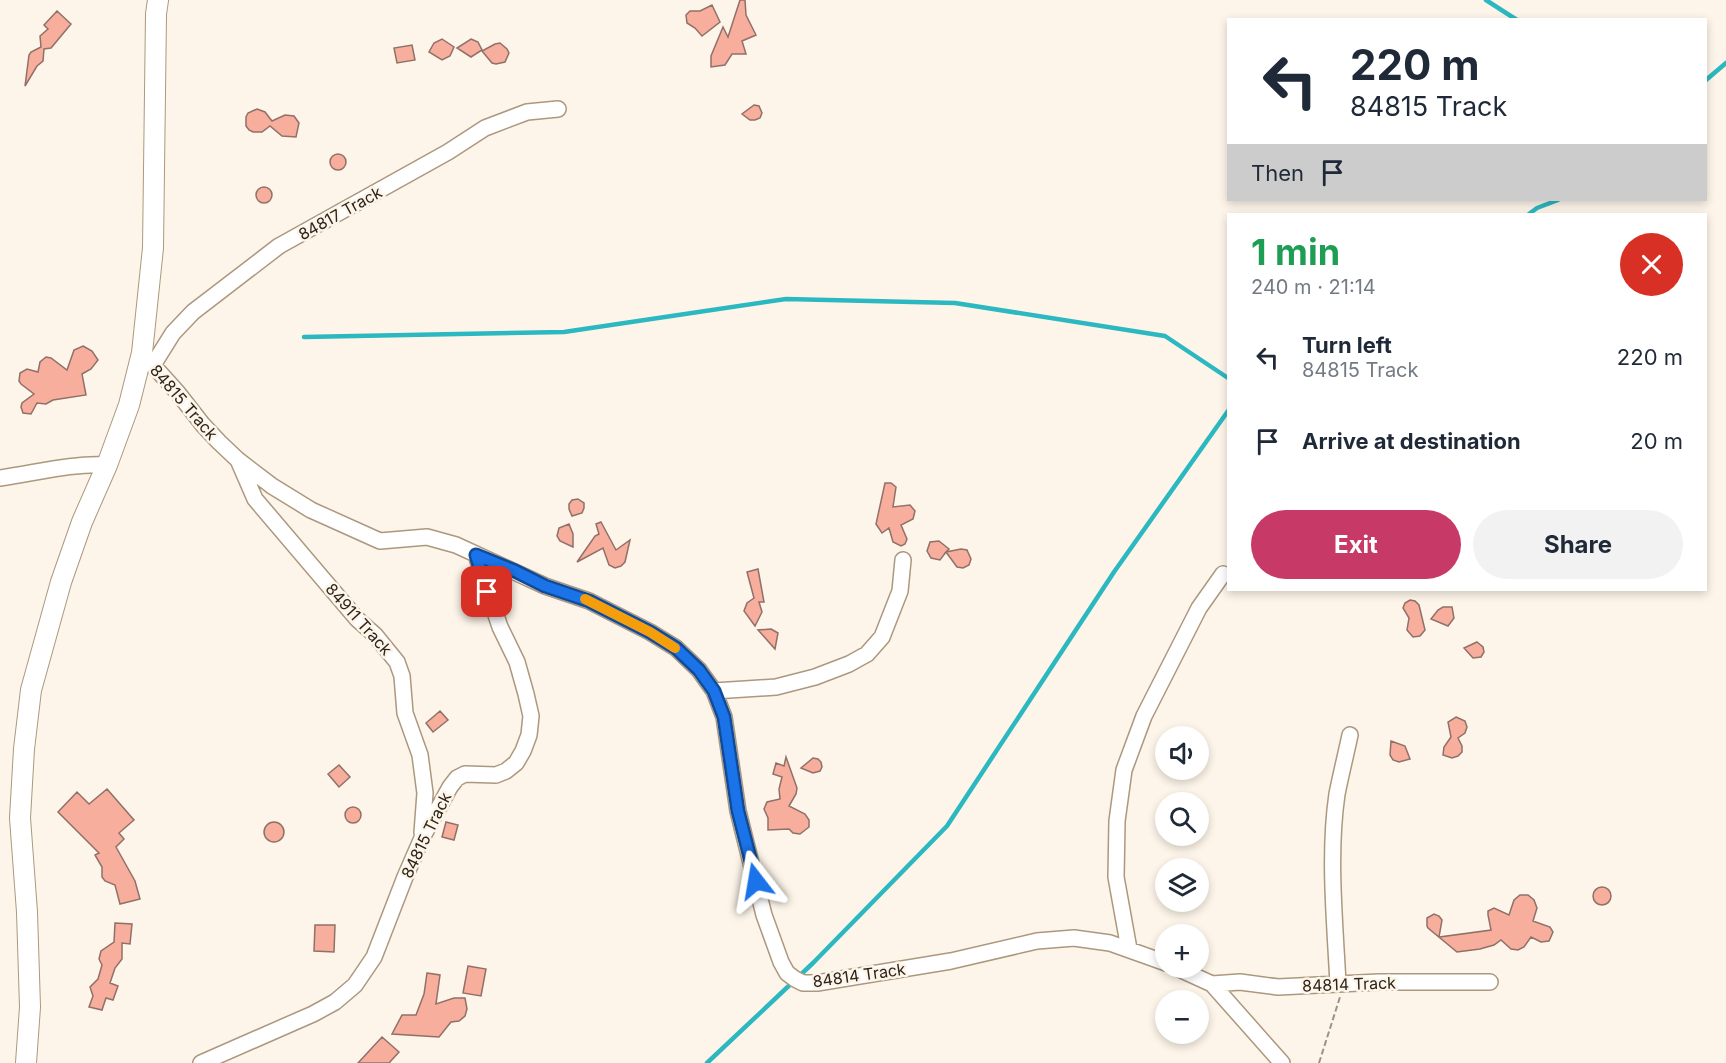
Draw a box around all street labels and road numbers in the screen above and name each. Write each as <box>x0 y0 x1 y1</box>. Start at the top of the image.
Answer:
street label: 84817 Track <box>295 182 386 244</box>
street label: 84815 Track <box>146 360 222 444</box>
street label: 84911 Track <box>321 579 397 659</box>
street label: 84815 Track <box>397 789 456 881</box>
street label: 84814 Track <box>811 959 907 991</box>
street label: 84814 Track <box>1302 972 1396 996</box>

